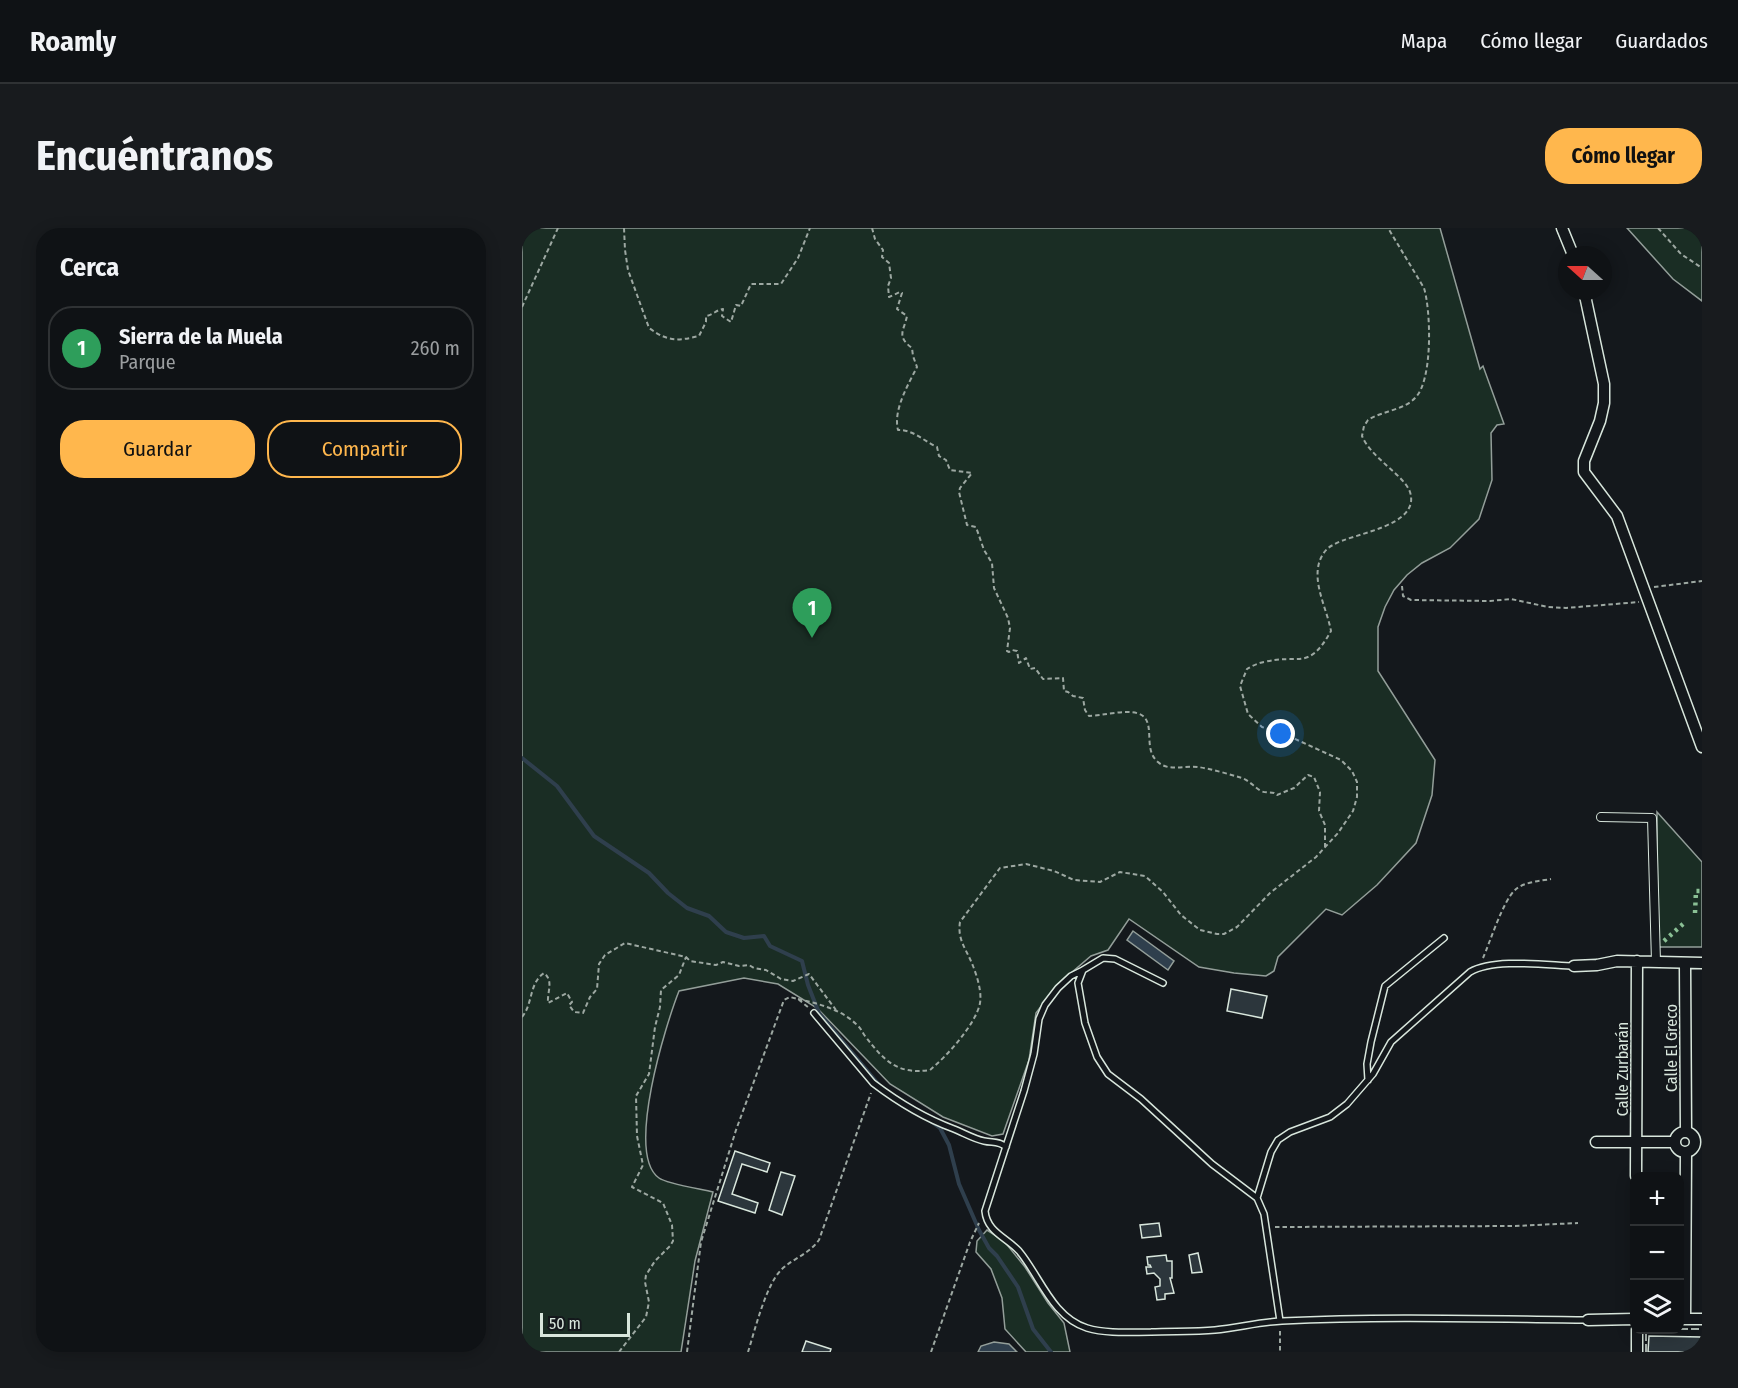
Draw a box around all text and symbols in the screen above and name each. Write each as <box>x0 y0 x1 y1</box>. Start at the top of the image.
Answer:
text: Roamly <box>30 25 116 58</box>
text: Mapa <box>1401 28 1447 54</box>
text: Cómo llegar <box>1480 28 1582 54</box>
text: Guardados <box>1615 28 1708 54</box>
button: Cómo llegar <box>1545 128 1702 184</box>
text: Encuéntranos <box>36 131 273 181</box>
north arrow <box>1558 246 1612 300</box>
text: Cerca <box>60 252 119 283</box>
text: Sierra de la Muela <box>119 323 283 350</box>
text: 1 <box>77 336 86 360</box>
text: 260 m <box>411 336 460 360</box>
text: Parque <box>119 350 176 374</box>
button: Guardar <box>60 420 255 478</box>
button: Compartir <box>267 420 462 478</box>
pin: 1 <box>792 588 832 638</box>
your location <box>1266 719 1295 748</box>
street label: Calle El Greco <box>1662 1004 1681 1092</box>
street label: Calle Zurbarán <box>1613 1022 1632 1116</box>
map controls <box>1630 1172 1684 1334</box>
button: + <box>1630 1172 1684 1226</box>
button: − <box>1630 1226 1684 1280</box>
button: layers <box>1630 1280 1684 1334</box>
scale bar <box>540 1310 630 1338</box>
text: 50 m <box>549 1314 581 1333</box>

